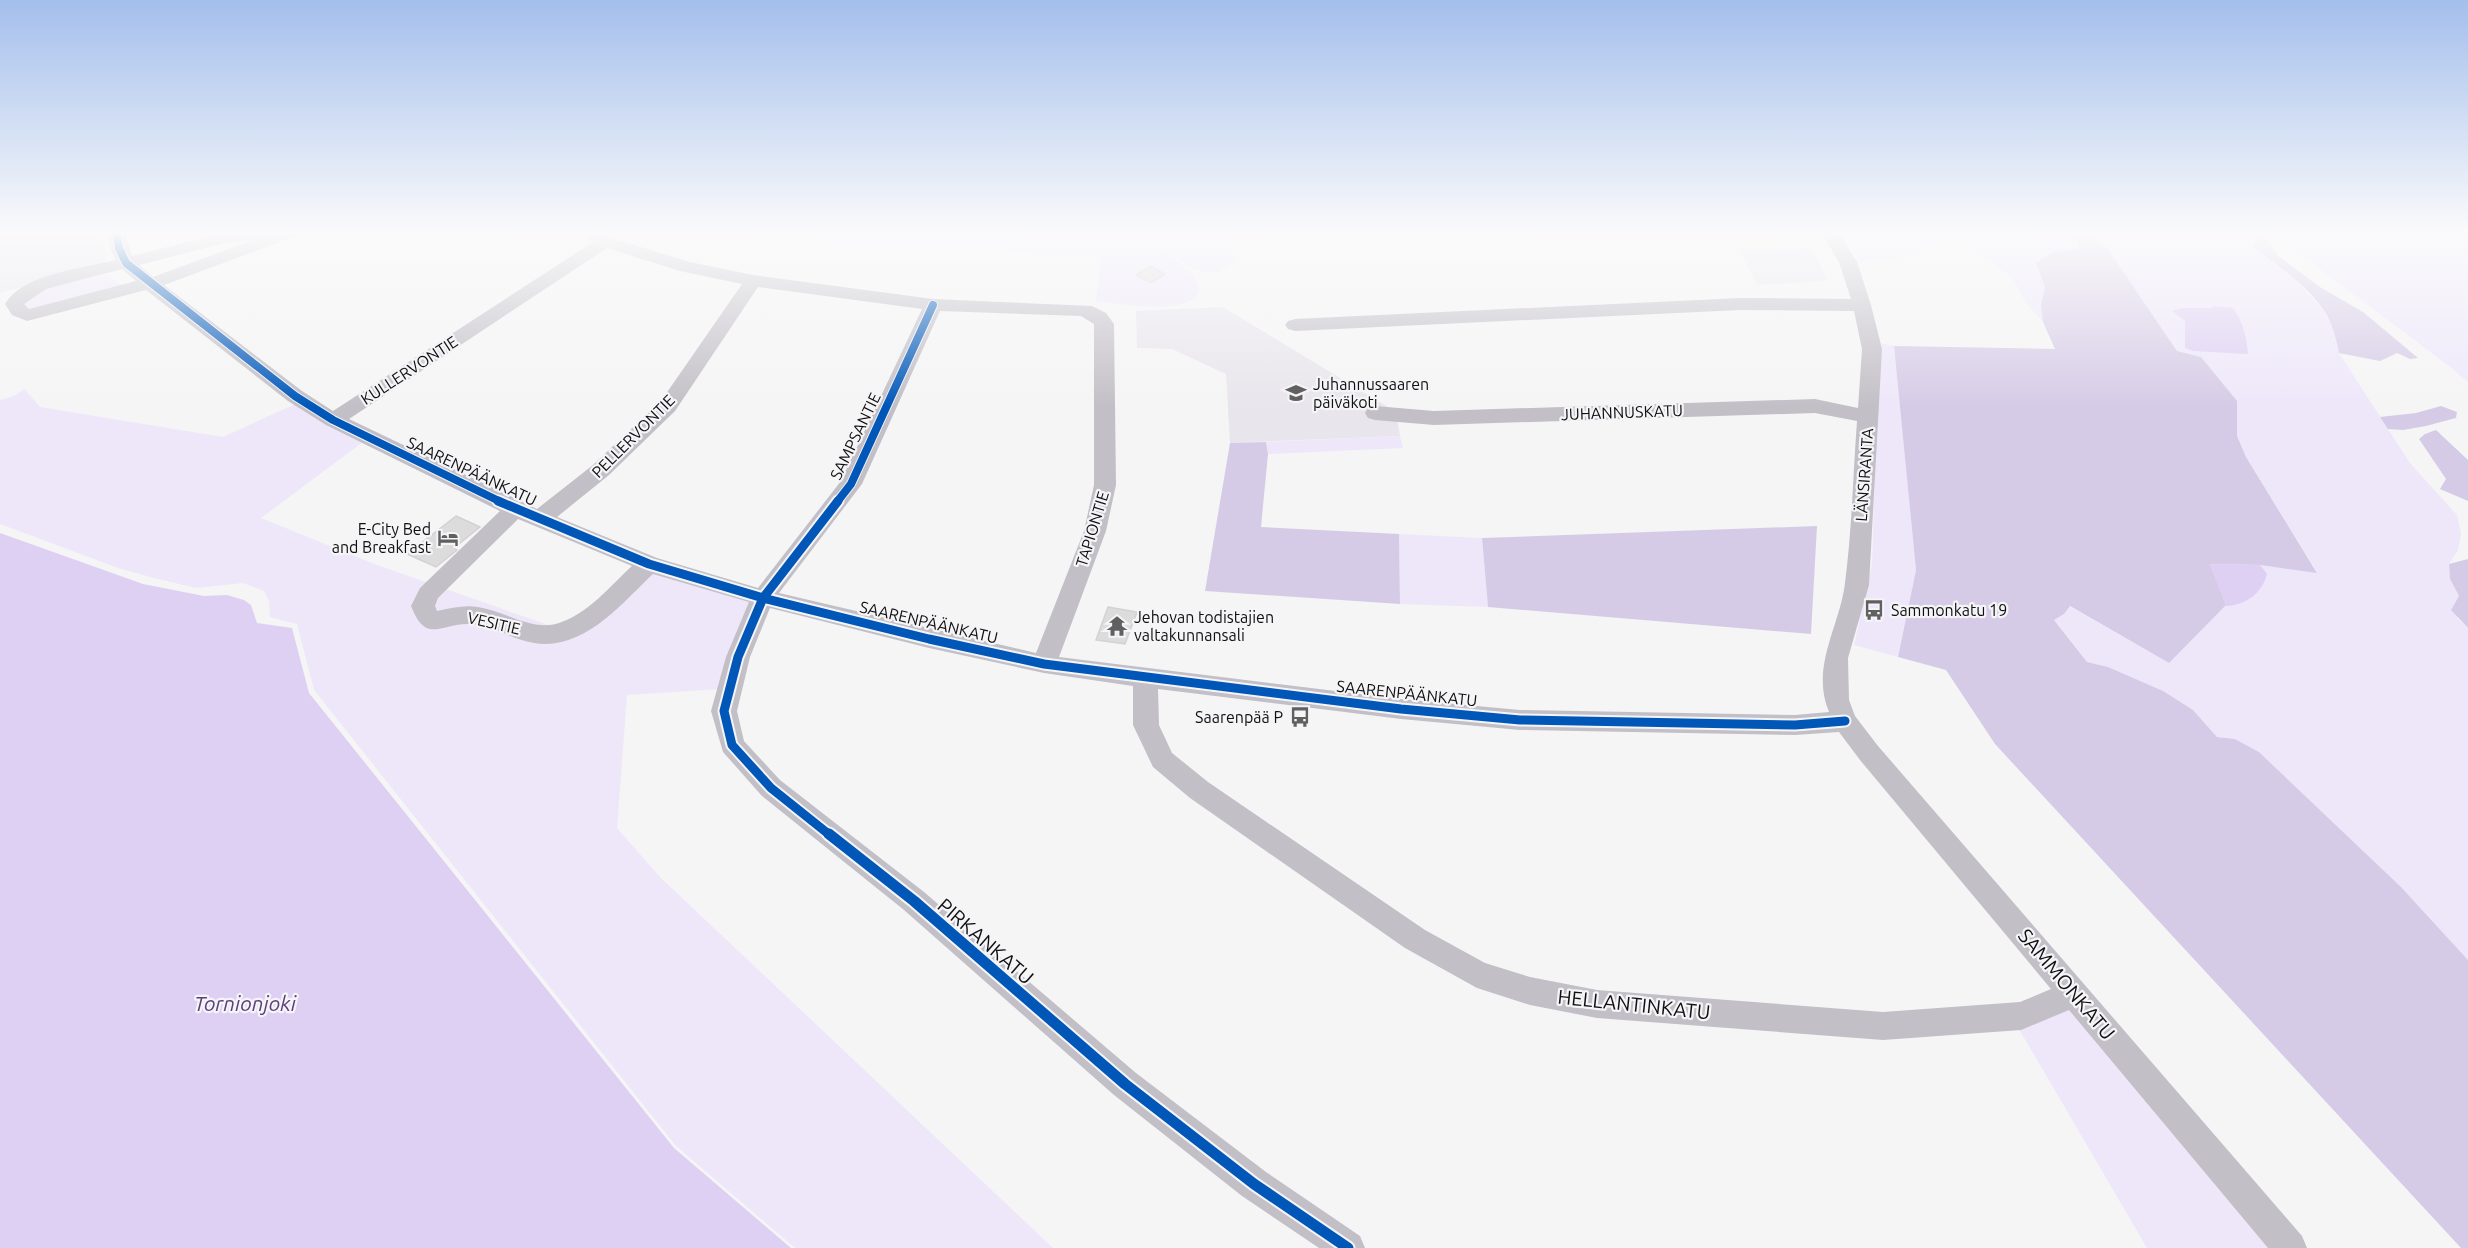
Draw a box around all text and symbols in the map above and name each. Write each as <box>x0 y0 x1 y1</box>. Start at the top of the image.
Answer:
street label: KULLERVONTIE <box>357 332 461 408</box>
place label: Juhannussaaren päiväkoti <box>1313 375 1429 411</box>
school or university icon: Juhannussaaren päiväkoti <box>1284 381 1308 405</box>
street label: SAMPSANTIE <box>826 390 884 482</box>
street label: PELLERVONTIE <box>588 391 678 481</box>
street label: JUHANNUSKATU <box>1561 401 1683 423</box>
street label: LÄNSIRANTA <box>1852 427 1876 522</box>
street label: SAARENPÄÄNKATU <box>404 433 540 509</box>
street label: TAPIONTIE <box>1072 489 1112 569</box>
place label: E-City Bed and Breakfast <box>332 520 432 556</box>
hotel icon: E-City Bed and Breakfast <box>436 526 460 550</box>
street label: SAARENPÄÄNKATU <box>858 597 1000 647</box>
bus stop icon: Sammonkatu 19 <box>1862 598 1886 622</box>
place label: Sammonkatu 19 <box>1891 601 2007 619</box>
street label: VESITIE <box>466 608 522 638</box>
place label: Jehovan todistajien valtakunnansali <box>1134 608 1274 644</box>
temple icon: Jehovan todistajien valtakunnansali <box>1105 614 1129 638</box>
street label: SAARENPÄÄNKATU <box>1336 677 1478 709</box>
bus stop icon: Saarenpää P <box>1288 705 1312 729</box>
place label: Saarenpää P <box>1195 708 1283 726</box>
street label: PIRKANKATU <box>933 893 1039 989</box>
street label: SAMMONKATU <box>2014 924 2120 1044</box>
street label: HELLANTINKATU <box>1557 985 1711 1023</box>
water label: Tornionjoki <box>194 991 297 1015</box>

